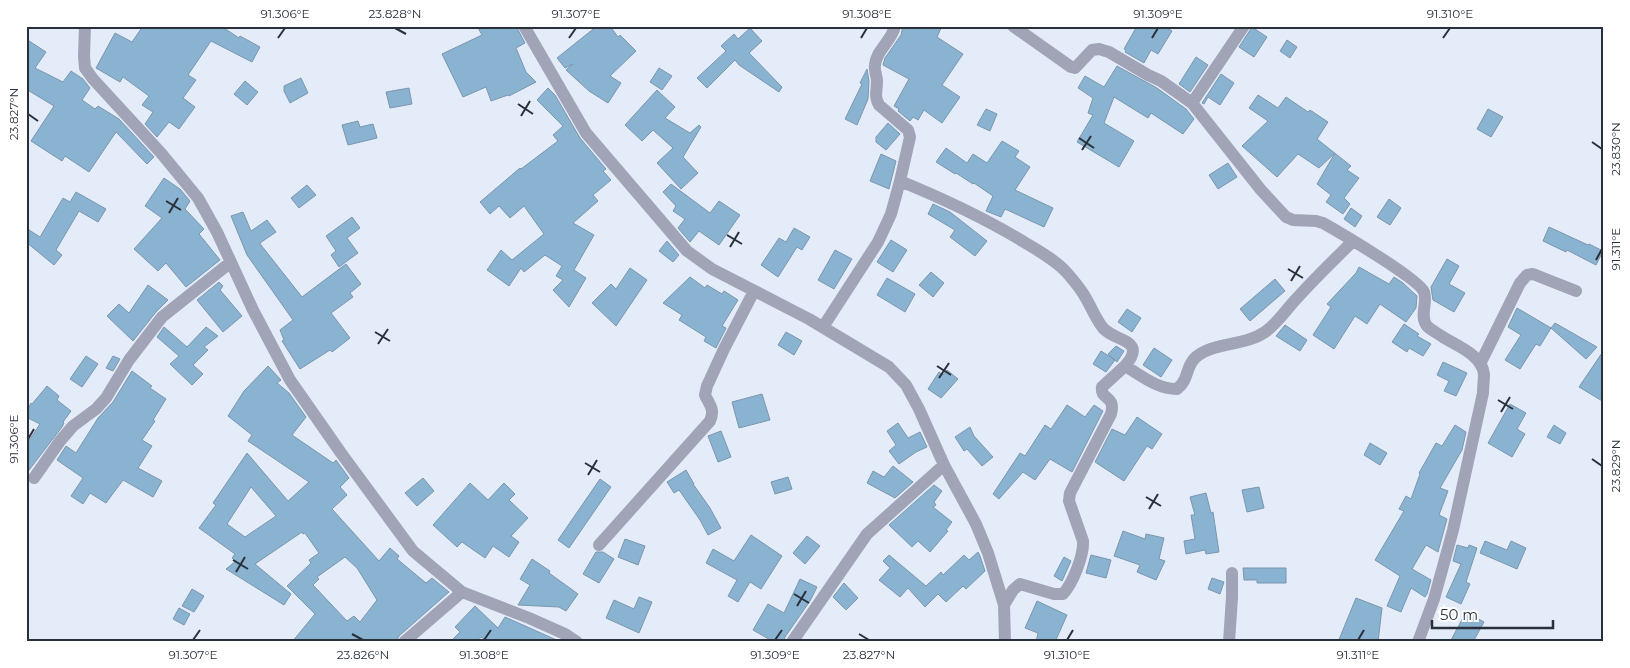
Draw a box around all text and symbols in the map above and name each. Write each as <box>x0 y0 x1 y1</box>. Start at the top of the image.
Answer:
text: 91.306°E <box>260 6 310 21</box>
text: 23.828°N <box>368 6 422 21</box>
text: 91.307°E <box>551 6 601 21</box>
text: 91.308°E <box>842 6 892 21</box>
text: 91.309°E <box>1133 6 1183 21</box>
text: 91.310°E <box>1427 6 1473 21</box>
text: 23.827°N <box>6 88 21 140</box>
text: 23.830°N <box>1608 122 1623 176</box>
text: 91.311°E <box>1608 228 1623 270</box>
text: 91.306°E <box>6 414 21 464</box>
text: 23.829°N <box>1608 440 1623 492</box>
scale bar <box>1432 598 1554 630</box>
text: 50 m <box>1440 605 1478 624</box>
text: 91.307°E <box>168 647 218 662</box>
text: 23.826°N <box>337 647 389 662</box>
text: 91.308°E <box>459 647 509 662</box>
text: 91.309°E <box>750 647 800 662</box>
text: 23.827°N <box>843 647 895 662</box>
text: 91.310°E <box>1044 647 1090 662</box>
text: 91.311°E <box>1337 647 1379 662</box>

